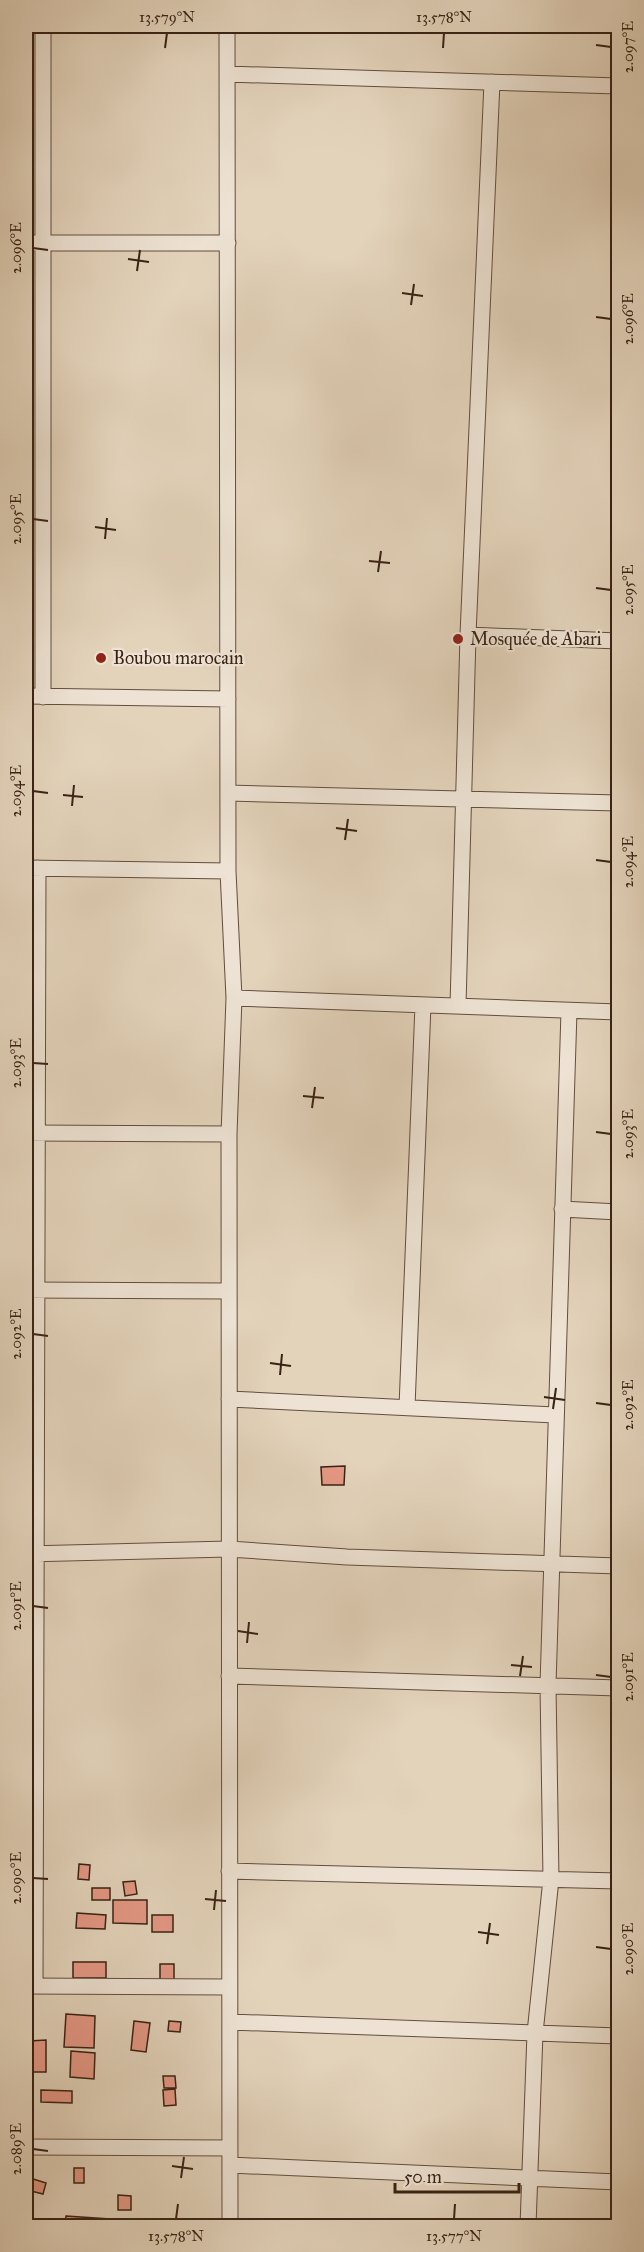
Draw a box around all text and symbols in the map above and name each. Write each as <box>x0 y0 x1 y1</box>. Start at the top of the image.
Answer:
text: 13.579°N <box>139 8 195 26</box>
text: 13.578°N <box>416 8 472 26</box>
text: 2.097°E <box>619 21 637 73</box>
text: 2.096°E <box>7 222 25 274</box>
text: 2.096°E <box>619 293 637 345</box>
text: 2.095°E <box>7 493 25 544</box>
text: 2.095°E <box>619 564 637 615</box>
place label: Mosquée de Abari <box>470 628 602 651</box>
marker: Mosquée de Abari <box>451 632 465 646</box>
place label: Boubou marocain <box>113 647 244 669</box>
marker: Boubou marocain <box>94 651 108 665</box>
text: 2.094°E <box>7 765 25 817</box>
text: 2.094°E <box>619 836 637 888</box>
text: 2.093°E <box>7 1038 25 1088</box>
text: 2.093°E <box>619 1109 637 1159</box>
text: 2.092°E <box>7 1308 25 1360</box>
text: 2.092°E <box>619 1379 637 1431</box>
text: 2.091°E <box>7 1581 25 1631</box>
text: 2.091°E <box>619 1652 637 1702</box>
text: 2.090°E <box>7 1851 25 1904</box>
text: 2.090°E <box>619 1922 637 1975</box>
text: 2.089°E <box>7 2123 25 2175</box>
scale bar <box>395 2156 520 2194</box>
text: 50 m <box>404 2166 442 2188</box>
text: 13.578°N <box>148 2227 204 2245</box>
text: 13.577°N <box>426 2227 482 2245</box>

